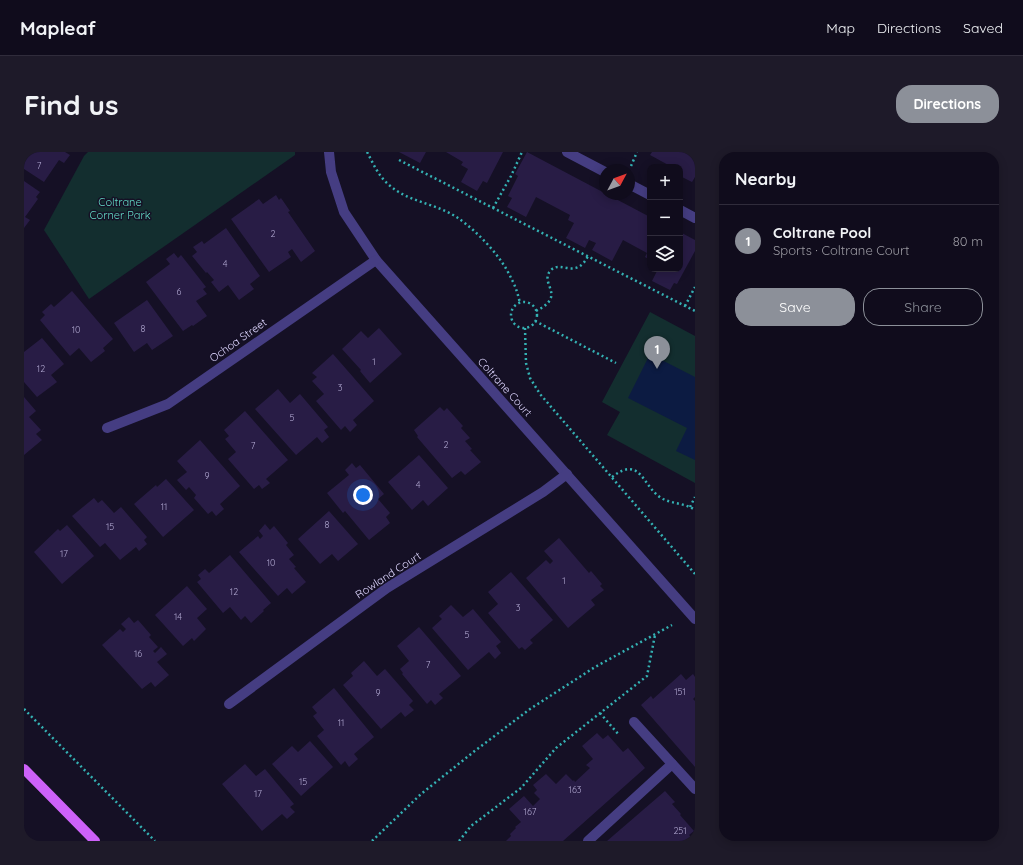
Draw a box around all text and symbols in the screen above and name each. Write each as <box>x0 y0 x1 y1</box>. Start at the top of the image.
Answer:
text: Mapleaf <box>20 16 96 40</box>
text: Map <box>826 19 855 37</box>
text: Directions <box>877 19 941 37</box>
text: Saved <box>963 19 1003 37</box>
button: Directions <box>896 85 999 123</box>
text: Find us <box>24 87 118 122</box>
house number: 7 <box>37 160 42 171</box>
north arrow <box>599 164 635 200</box>
map controls <box>647 164 683 272</box>
button: + <box>647 164 683 200</box>
text: Nearby <box>735 168 796 189</box>
park label: Coltrane Corner Park <box>89 195 151 222</box>
button: − <box>647 200 683 236</box>
text: Coltrane Pool <box>773 223 871 242</box>
house number: 2 <box>271 228 276 239</box>
text: 1 <box>745 233 751 249</box>
text: 80 m <box>953 233 983 249</box>
button: layers <box>647 236 683 272</box>
text: Sports · Coltrane Court <box>773 242 909 258</box>
house number: 4 <box>223 258 228 269</box>
house number: 6 <box>177 286 182 297</box>
button: Save <box>735 288 855 326</box>
button: Share <box>863 288 983 326</box>
street label: Ochoa Street <box>207 315 270 365</box>
house number: 8 <box>141 323 146 334</box>
house number: 10 <box>72 324 80 335</box>
pin: 1 <box>644 336 670 369</box>
street label: Coltrane Court <box>475 355 535 420</box>
house number: 1 <box>372 356 376 367</box>
house number: 12 <box>37 363 45 374</box>
house number: 3 <box>338 382 343 393</box>
house number: 5 <box>290 412 295 423</box>
house number: 2 <box>444 439 449 450</box>
house number: 7 <box>251 440 256 451</box>
house number: 9 <box>204 470 210 481</box>
house number: 4 <box>416 479 421 490</box>
your location <box>353 485 373 505</box>
house number: 11 <box>161 501 167 512</box>
house number: 8 <box>325 519 330 530</box>
house number: 15 <box>106 521 114 532</box>
house number: 17 <box>60 548 68 559</box>
street label: Rowland Court <box>353 548 424 601</box>
house number: 10 <box>267 557 275 568</box>
house number: 1 <box>562 575 566 586</box>
house number: 12 <box>230 586 238 597</box>
house number: 3 <box>516 602 521 613</box>
house number: 14 <box>174 611 182 622</box>
house number: 5 <box>465 629 470 640</box>
house number: 16 <box>134 648 142 659</box>
house number: 7 <box>426 659 431 670</box>
house number: 151 <box>674 686 686 697</box>
house number: 9 <box>375 687 381 698</box>
house number: 11 <box>338 717 344 728</box>
house number: 15 <box>299 776 307 787</box>
house number: 163 <box>569 784 582 795</box>
house number: 17 <box>254 788 262 799</box>
house number: 167 <box>524 806 537 817</box>
house number: 251 <box>673 825 687 836</box>

